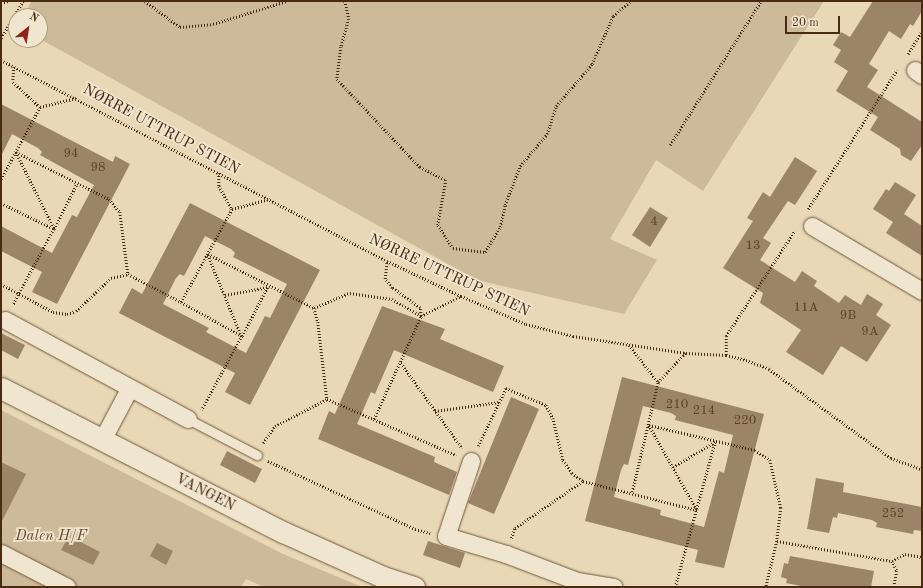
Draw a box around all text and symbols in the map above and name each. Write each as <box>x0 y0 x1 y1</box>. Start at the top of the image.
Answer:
north arrow <box>8 8 48 48</box>
scale bar <box>787 8 842 34</box>
text: N <box>27 11 40 25</box>
text: 20 m <box>792 17 819 29</box>
street label: NØRRE UTTRUP STIEN <box>79 81 243 179</box>
house number: 94 <box>63 146 79 162</box>
house number: 98 <box>90 160 106 176</box>
house number: 4 <box>650 214 658 230</box>
street label: NØRRE UTTRUP STIEN <box>366 231 532 321</box>
house number: 13 <box>745 238 761 254</box>
house number: 11A <box>793 300 819 316</box>
house number: 9B <box>840 308 856 324</box>
house number: 9A <box>861 324 879 340</box>
house number: 210 <box>666 397 688 413</box>
house number: 214 <box>693 403 715 419</box>
house number: 220 <box>734 413 756 429</box>
street label: VANGEN <box>172 470 238 516</box>
house number: 252 <box>882 506 904 522</box>
park label: Dalen H/F <box>15 528 87 546</box>

